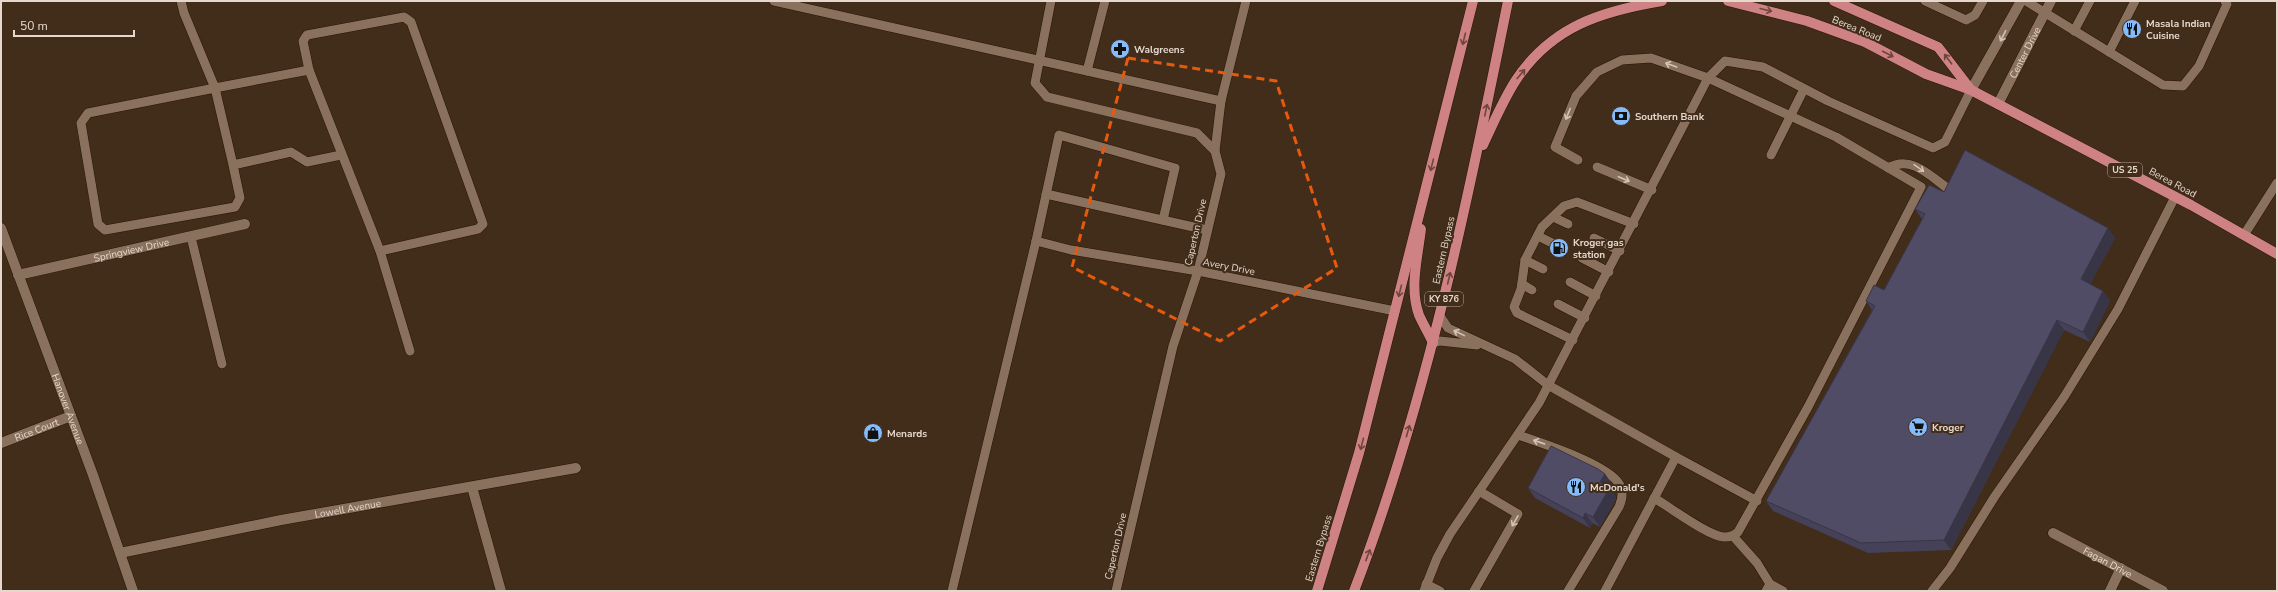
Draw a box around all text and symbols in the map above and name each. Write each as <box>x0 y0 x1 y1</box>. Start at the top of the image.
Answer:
one-way arrow <box>1759 7 1772 15</box>
scale bar <box>14 12 134 38</box>
street label: Berea Road <box>1830 13 1884 45</box>
place label: Masala Indian Cuisine <box>2146 17 2211 43</box>
text: 50 m <box>20 18 48 34</box>
restaurant icon: Masala Indian Cuisine <box>2121 18 2143 40</box>
street label: Center Drive <box>2006 25 2044 81</box>
one-way arrow <box>1999 29 2006 41</box>
one-way arrow <box>1459 32 1467 45</box>
pharmacy icon: Walgreens <box>1109 38 1131 60</box>
place label: Walgreens <box>1134 43 1185 57</box>
one-way arrow <box>1882 51 1894 58</box>
one-way arrow <box>1943 54 1952 65</box>
one-way arrow <box>1665 61 1678 68</box>
one-way arrow <box>1516 69 1525 79</box>
one-way arrow <box>1482 104 1490 117</box>
bank icon: Southern Bank <box>1610 105 1632 127</box>
one-way arrow <box>1564 107 1572 119</box>
place label: Southern Bank <box>1635 110 1705 124</box>
one-way arrow <box>1428 158 1435 171</box>
road number: US 25 <box>2108 163 2142 177</box>
one-way arrow <box>1914 164 1925 172</box>
street label: Berea Road <box>2146 164 2199 201</box>
one-way arrow <box>1618 175 1630 183</box>
street label: Caperton Drive <box>1182 198 1210 267</box>
street label: Eastern Bypass <box>1429 215 1459 285</box>
street label: Springview Drive <box>92 235 170 266</box>
place label: Kroger gas station <box>1573 236 1624 262</box>
fuel station icon: Kroger gas station <box>1548 237 1570 259</box>
street label: Avery Drive <box>1202 255 1256 279</box>
one-way arrow <box>1445 272 1453 285</box>
one-way arrow <box>1396 284 1403 297</box>
road number: KY 876 <box>1425 292 1463 306</box>
one-way arrow <box>1453 329 1465 336</box>
street label: Hanover Avenue <box>48 372 87 447</box>
street label: Rice Court <box>13 415 61 445</box>
supermarket icon: Kroger <box>1907 416 1929 438</box>
place label: Kroger <box>1932 421 1964 435</box>
shop icon: Menards <box>862 422 884 444</box>
one-way arrow <box>1405 424 1412 437</box>
place label: Menards <box>887 427 927 441</box>
one-way arrow <box>1357 437 1365 450</box>
one-way arrow <box>1532 438 1545 445</box>
restaurant icon: McDonald's <box>1565 476 1587 498</box>
place label: McDonald's <box>1590 481 1645 495</box>
street label: Lowell Avenue <box>314 497 382 522</box>
street label: Caperton Drive <box>1102 512 1130 581</box>
street label: Eastern Bypass <box>1302 513 1336 583</box>
one-way arrow <box>1510 515 1518 527</box>
street label: Fagan Drive <box>2080 544 2134 582</box>
one-way arrow <box>1365 549 1373 561</box>

